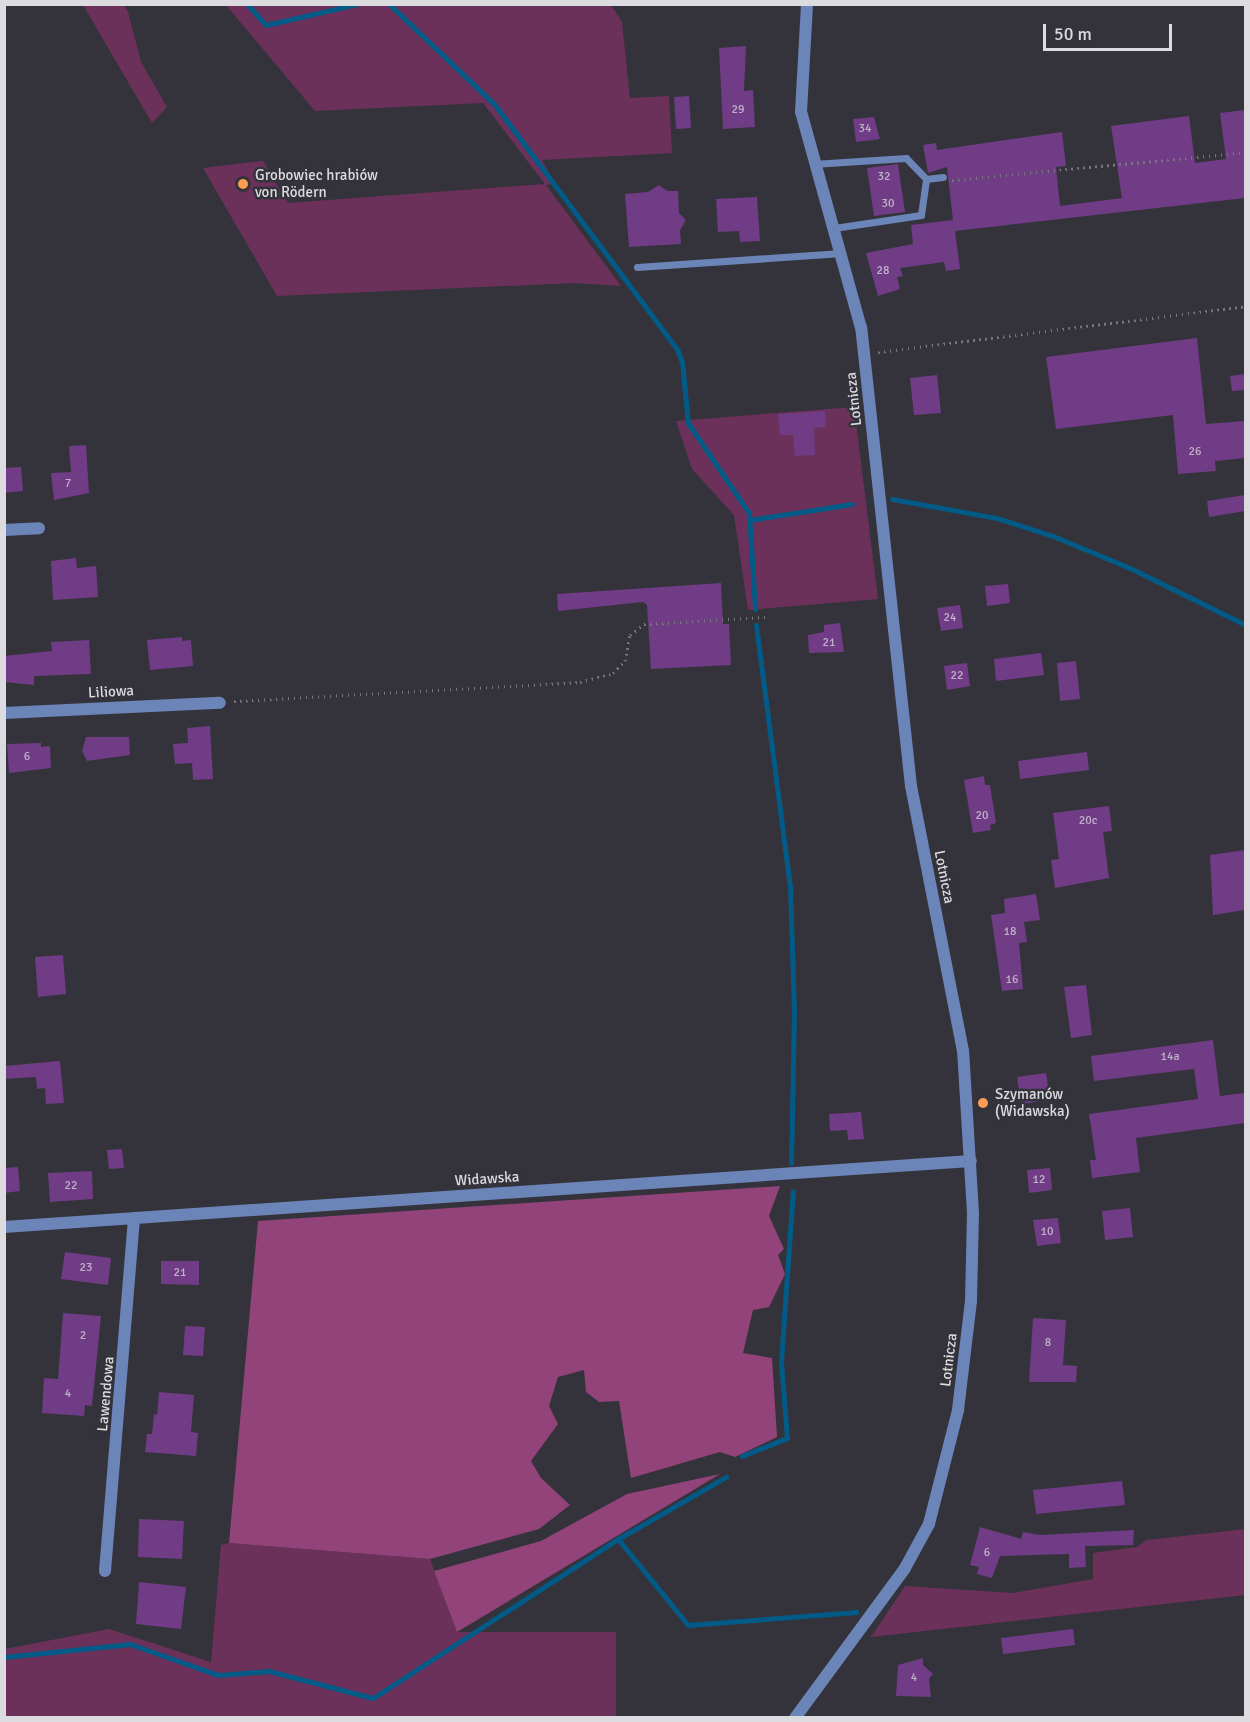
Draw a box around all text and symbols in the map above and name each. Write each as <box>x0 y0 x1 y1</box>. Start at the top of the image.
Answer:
scale bar <box>1046 12 1175 50</box>
text: 50 m <box>1054 23 1092 45</box>
house number: 29 <box>732 103 744 117</box>
house number: 34 <box>859 122 871 136</box>
place label: Grobowiec hrabiów von Rödern <box>255 166 378 201</box>
house number: 32 <box>878 170 890 184</box>
marker: Grobowiec hrabiów von Rödern <box>236 177 250 191</box>
house number: 30 <box>882 197 894 211</box>
house number: 28 <box>877 264 889 278</box>
street label: Lotnicza <box>842 371 866 427</box>
house number: 26 <box>1189 445 1201 459</box>
house number: 7 <box>65 477 71 491</box>
house number: 24 <box>944 611 956 625</box>
house number: 21 <box>823 636 835 650</box>
house number: 22 <box>951 669 963 683</box>
street label: Liliowa <box>88 682 134 702</box>
house number: 6 <box>24 750 30 764</box>
house number: 20 <box>976 809 988 823</box>
house number: 20c <box>1079 814 1097 828</box>
street label: Lotnicza <box>930 849 958 905</box>
house number: 18 <box>1004 925 1016 939</box>
house number: 16 <box>1006 973 1018 987</box>
house number: 14a <box>1160 1050 1180 1064</box>
place label: Szymanów (Widawska) <box>995 1085 1070 1120</box>
marker: Szymanów (Widawska) <box>976 1096 990 1110</box>
street label: Widawska <box>454 1168 520 1190</box>
house number: 12 <box>1033 1173 1045 1187</box>
house number: 22 <box>65 1179 77 1193</box>
house number: 10 <box>1041 1225 1053 1239</box>
house number: 23 <box>80 1261 92 1275</box>
house number: 21 <box>174 1266 186 1280</box>
house number: 2 <box>80 1329 86 1343</box>
street label: Lotnicza <box>937 1332 961 1388</box>
house number: 8 <box>1045 1336 1051 1350</box>
street label: Lawendowa <box>94 1356 118 1432</box>
house number: 4 <box>65 1387 71 1401</box>
house number: 6 <box>984 1546 990 1560</box>
house number: 4 <box>911 1671 917 1685</box>

